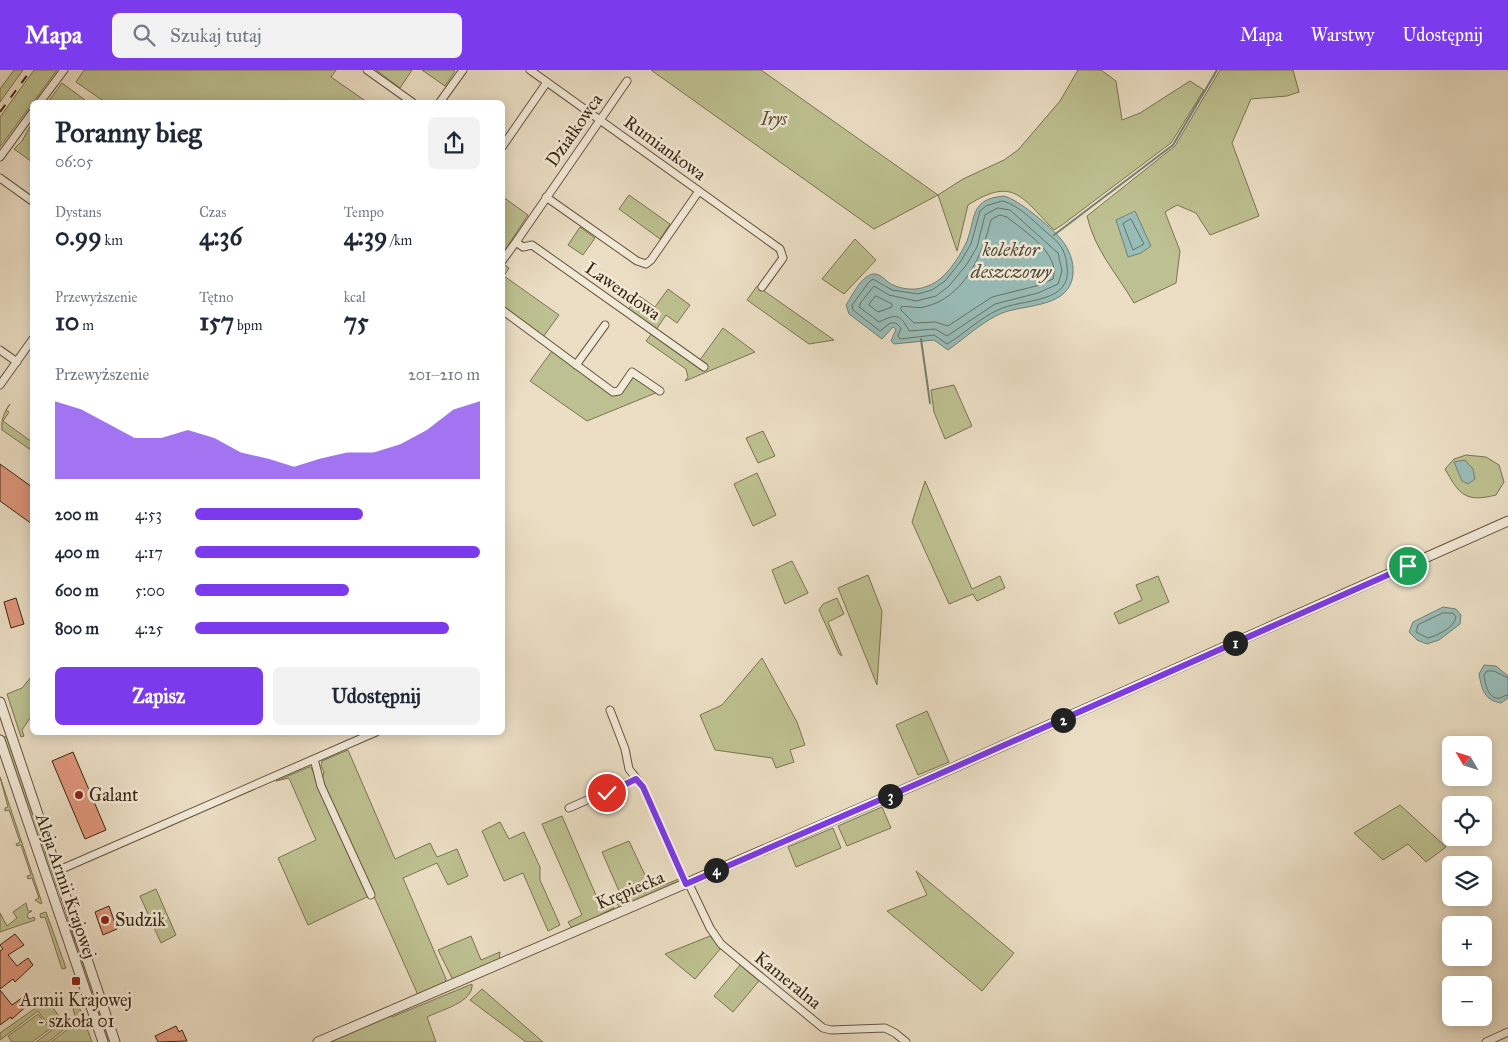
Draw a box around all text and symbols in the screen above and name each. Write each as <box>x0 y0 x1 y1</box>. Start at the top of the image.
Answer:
search box <box>112 13 462 58</box>
text: Mapa <box>25 20 82 50</box>
icon: search <box>130 21 158 49</box>
text: Szukaj tutaj <box>170 24 262 47</box>
text: Mapa <box>1240 24 1283 46</box>
text: Warstwy <box>1311 24 1374 46</box>
text: Udostępnij <box>1402 24 1483 46</box>
street label: Działkowca <box>541 89 607 171</box>
park label: Irys <box>760 108 788 130</box>
street label: Rumiankowa <box>620 111 711 185</box>
text: Poranny bieg <box>55 115 202 150</box>
button: share <box>428 117 480 169</box>
text: 06:05 <box>55 152 93 171</box>
text: Dystans <box>55 204 101 221</box>
text: Czas <box>199 204 226 221</box>
text: Tempo <box>344 204 384 221</box>
text: 0.99 <box>55 221 102 252</box>
text: 4:36 <box>199 221 242 252</box>
text: 4:39 <box>344 221 387 252</box>
text: km <box>102 232 123 249</box>
text: /km <box>387 232 412 249</box>
water label: kolektor deszczowy <box>970 238 1052 283</box>
street label: Lawendowa <box>581 257 665 325</box>
text: Przewyższenie <box>55 289 137 306</box>
text: Tętno <box>199 289 233 306</box>
text: kcal <box>344 289 366 306</box>
text: 10 <box>55 306 79 337</box>
text: 157 <box>199 306 234 337</box>
text: 75 <box>344 306 369 337</box>
text: m <box>79 317 94 334</box>
text: bpm <box>234 317 263 334</box>
text: Przewyższenie <box>55 365 149 384</box>
text: 201–210 m <box>408 365 480 384</box>
text: 200 m <box>55 505 98 524</box>
text: 4:53 <box>135 505 162 524</box>
text: 400 m <box>55 543 99 562</box>
text: 4:17 <box>135 543 163 562</box>
pin <box>1387 545 1429 587</box>
icon: arrive <box>1394 552 1422 580</box>
text: 600 m <box>55 581 99 600</box>
text: 5:00 <box>135 581 165 600</box>
text: 800 m <box>55 619 99 638</box>
text: 4:25 <box>135 619 163 638</box>
pin: 1 <box>1222 630 1248 656</box>
text: 1 <box>1233 635 1238 652</box>
button: Zapisz <box>55 667 263 725</box>
button: Udostępnij <box>273 667 480 725</box>
pin: 2 <box>1050 708 1076 732</box>
text: 2 <box>1060 712 1067 729</box>
north arrow <box>1442 736 1492 786</box>
map controls <box>1442 736 1492 1026</box>
pin <box>586 772 628 814</box>
icon: check <box>593 779 621 807</box>
place label: Galant <box>89 784 139 806</box>
pin: 3 <box>878 784 902 808</box>
text: 3 <box>888 788 893 805</box>
marker: Galant <box>73 789 85 801</box>
button: locate <box>1442 796 1492 846</box>
street label: Aleja Armii Krajowej <box>30 810 101 962</box>
button: layers <box>1442 856 1492 906</box>
pin: 4 <box>704 858 728 882</box>
text: 4 <box>713 862 720 879</box>
street label: Krępiecka <box>593 866 668 914</box>
place label: Sudzik <box>115 909 166 931</box>
marker: Sudzik <box>99 914 111 926</box>
button: + <box>1442 916 1492 966</box>
street label: Kameralna <box>750 946 826 1014</box>
marker: Armii Krajowej - szkoła 01 <box>70 975 82 987</box>
button: − <box>1442 976 1492 1026</box>
place label: Armii Krajowej - szkoła 01 <box>19 989 132 1032</box>

